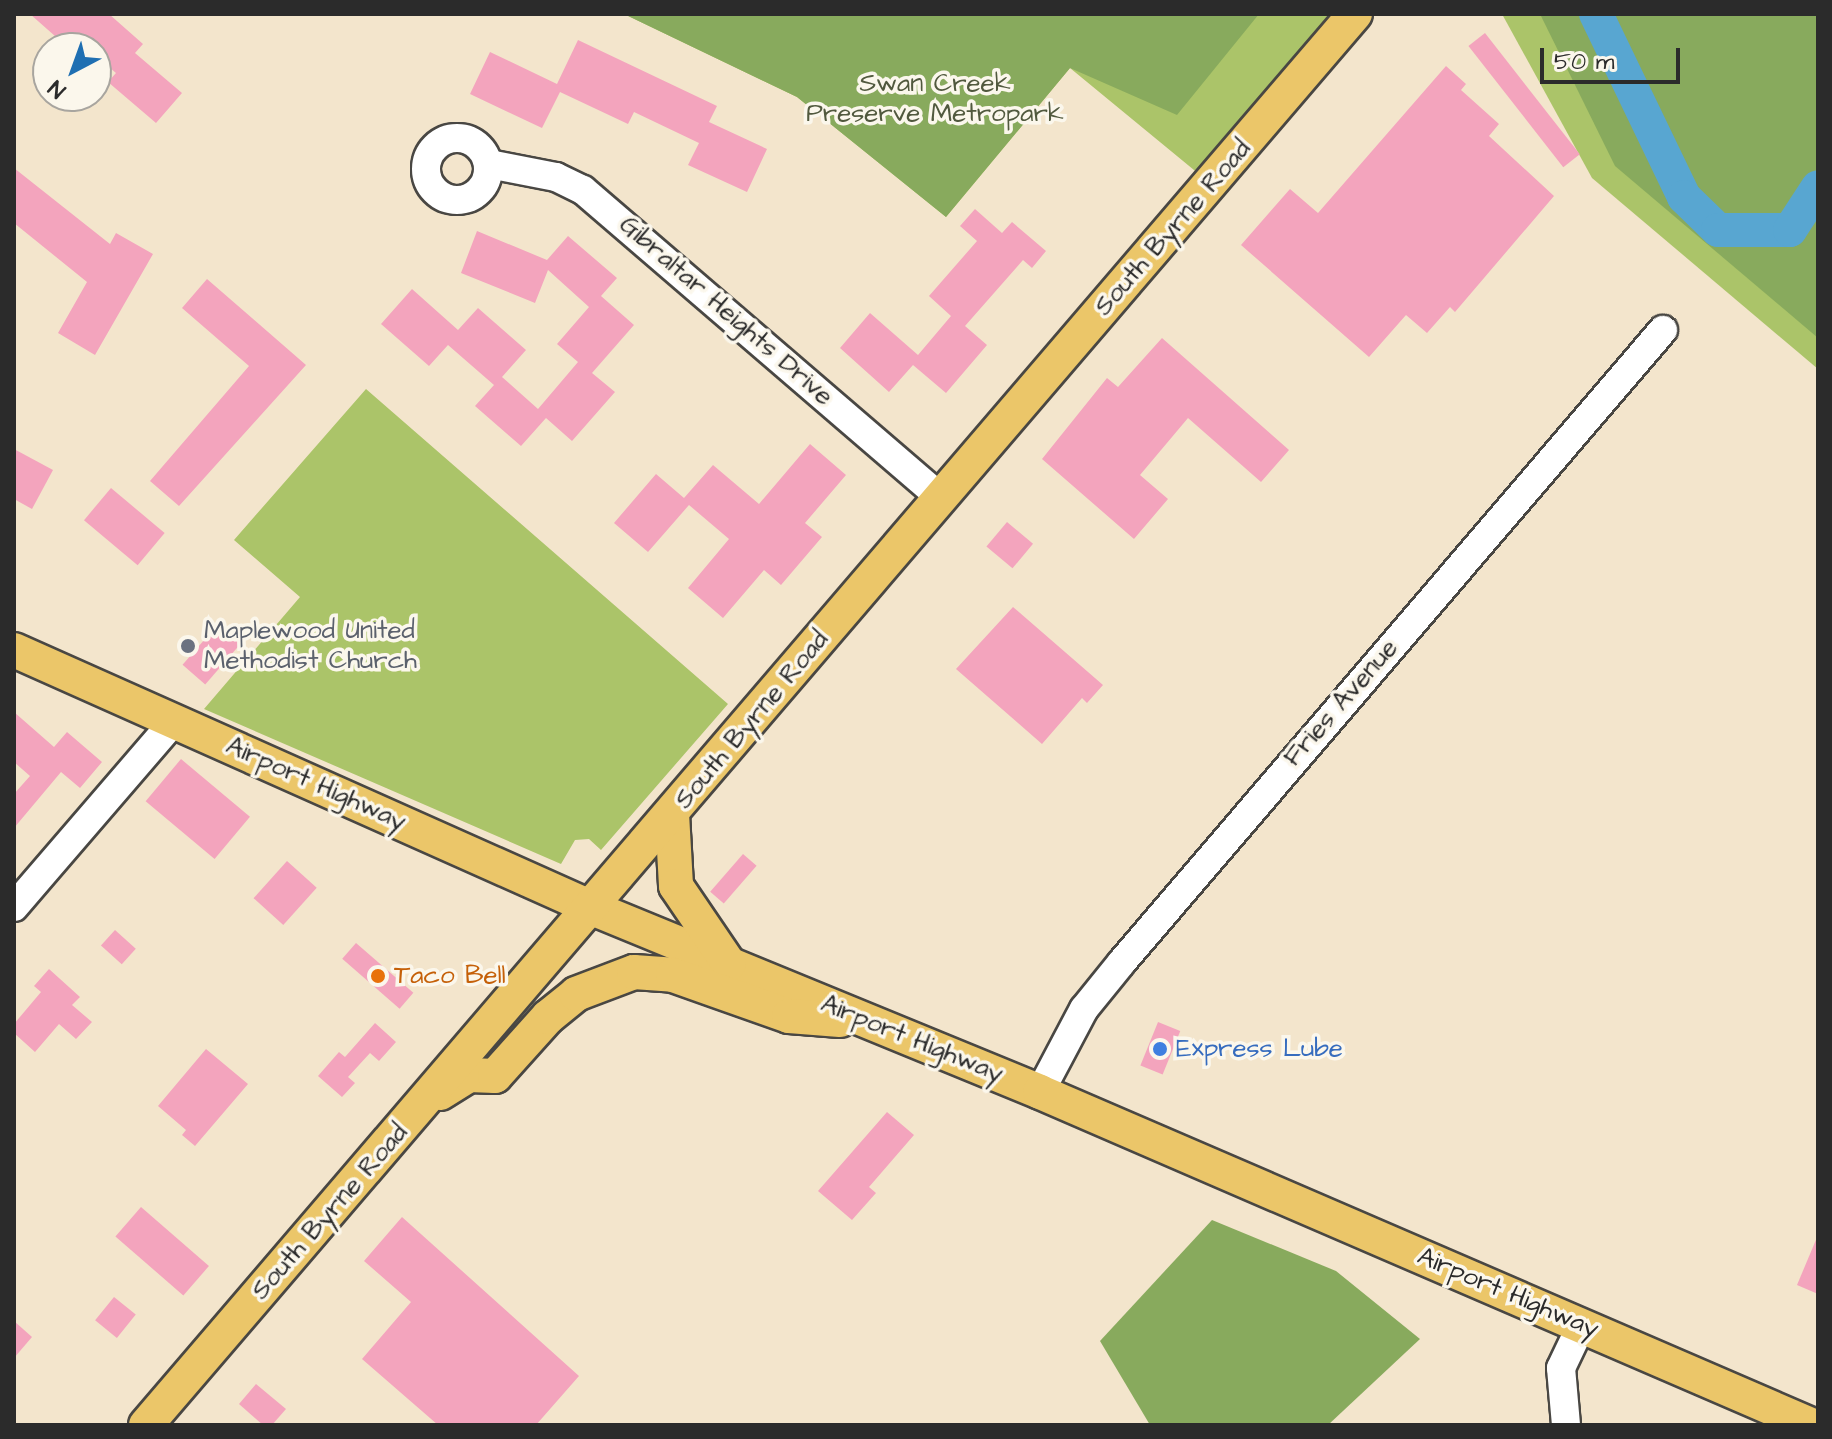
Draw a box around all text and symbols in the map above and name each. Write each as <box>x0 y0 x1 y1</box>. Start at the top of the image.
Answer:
north arrow <box>32 32 112 112</box>
scale bar <box>1544 32 1684 82</box>
text: 50 m <box>1554 45 1614 79</box>
park label: Swan Creek Preserve Metropark <box>806 68 1064 130</box>
text: N <box>42 73 73 105</box>
street label: South Byrne Road <box>1088 134 1258 322</box>
street label: Gibraltar Heights Drive <box>613 210 839 412</box>
place label: Maplewood United Methodist Church <box>204 615 417 676</box>
street label: South Byrne Road <box>668 625 836 815</box>
street label: Fries Avenue <box>1277 633 1405 773</box>
marker: Maplewood United Methodist Church <box>179 637 197 655</box>
street label: Airport Highway <box>221 730 411 838</box>
place label: Taco Bell <box>394 960 506 992</box>
marker: Taco Bell <box>369 967 387 985</box>
street label: Airport Highway <box>816 988 1008 1090</box>
place label: Express Lube <box>1176 1033 1343 1065</box>
marker: Express Lube <box>1151 1040 1169 1058</box>
street label: South Byrne Road <box>245 1118 415 1306</box>
street label: Airport Highway <box>1413 1241 1603 1345</box>

